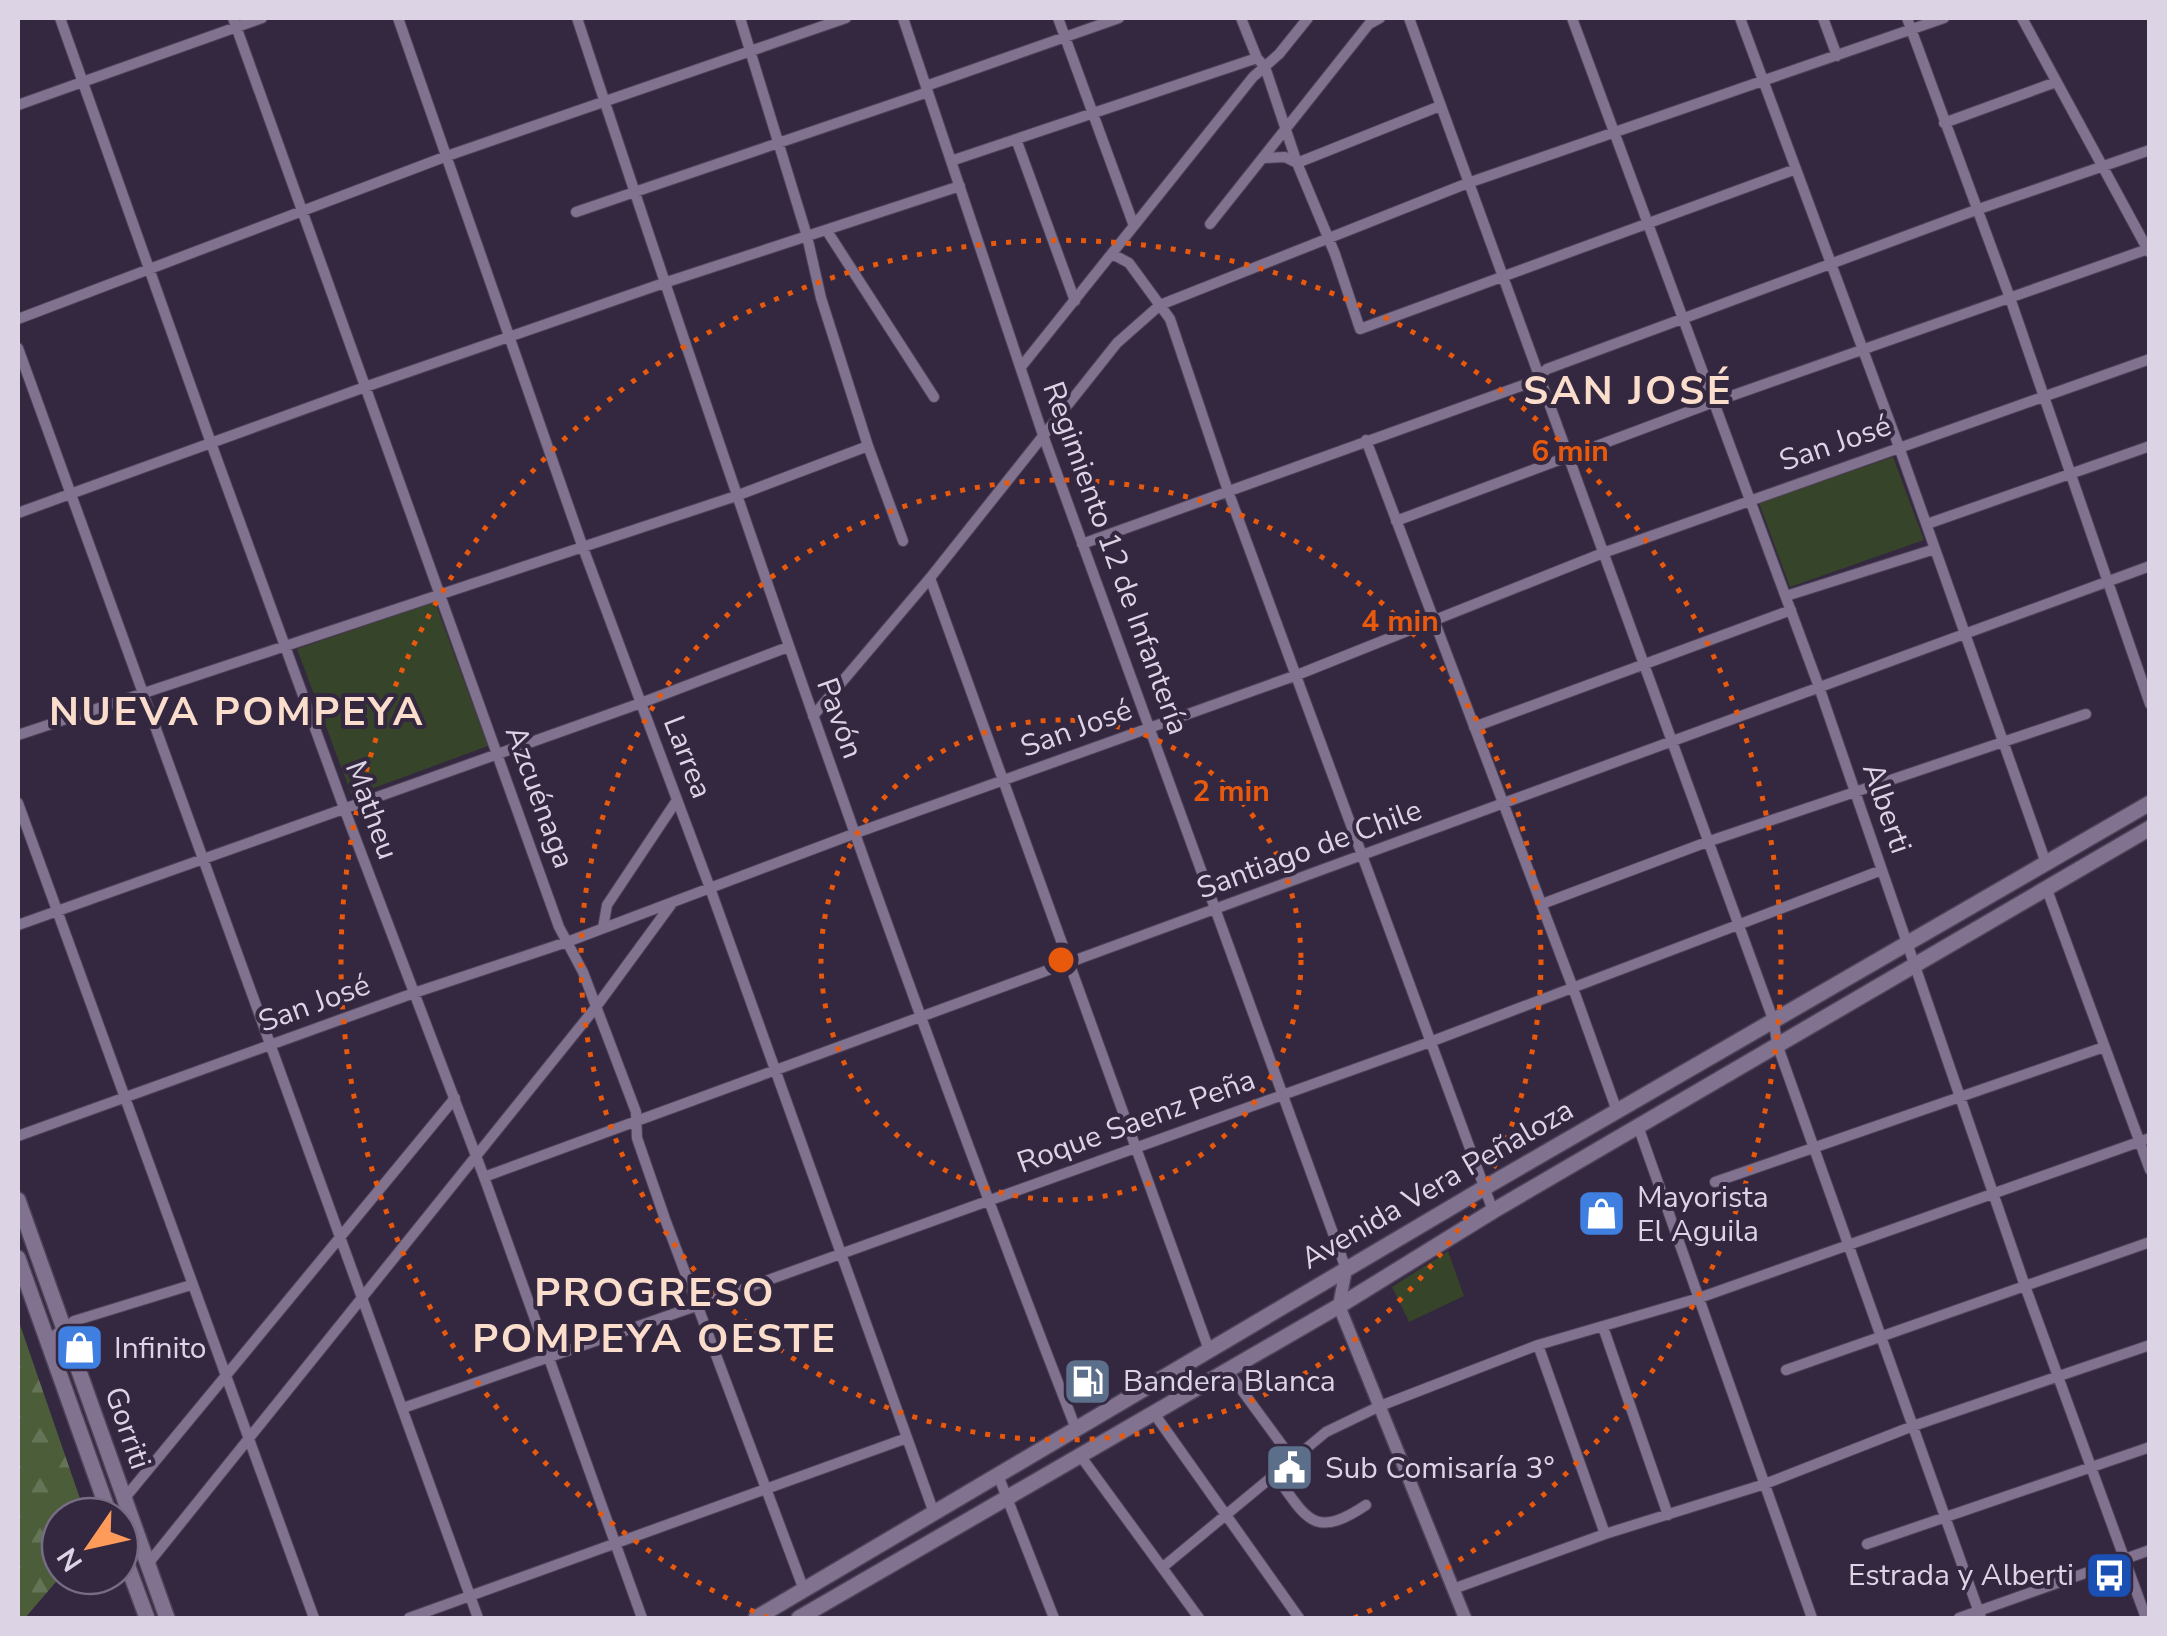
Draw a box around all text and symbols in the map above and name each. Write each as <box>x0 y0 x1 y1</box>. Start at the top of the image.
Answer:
district label: SAN JOSÉ <box>1523 364 1733 418</box>
street label: Regimiento 12 de Infantería <box>1032 376 1199 740</box>
street label: San José <box>1774 405 1897 482</box>
text: 6 min <box>1531 431 1609 472</box>
text: 4 min <box>1361 601 1439 642</box>
street label: Pavón <box>806 672 873 764</box>
district label: NUEVA POMPEYA <box>49 685 425 739</box>
street label: San José <box>1015 689 1138 768</box>
street label: Larrea <box>653 710 722 804</box>
street label: Azcuénaga <box>495 720 584 874</box>
street label: Matheu <box>335 755 408 865</box>
street label: Alberti <box>1852 757 1921 859</box>
text: 2 min <box>1192 771 1270 812</box>
street label: Santiago de Chile <box>1191 790 1427 909</box>
centre of rings <box>1043 942 1079 978</box>
street label: San José <box>253 964 376 1043</box>
street label: Roque Saenz Peña <box>1011 1059 1261 1184</box>
street label: Avenida Vera Peñaloza <box>1293 1090 1581 1279</box>
place label: Mayorista El Aguila <box>1637 1177 1769 1252</box>
shop icon: Mayorista El Aguila <box>1576 1188 1628 1240</box>
district label: PROGRESO POMPEYA OESTE <box>472 1266 838 1366</box>
shop icon: Infinito <box>53 1322 105 1374</box>
place label: Infinito <box>114 1328 207 1369</box>
fuel station icon: Bandera Blanca <box>1062 1355 1114 1407</box>
place label: Bandera Blanca <box>1123 1361 1336 1402</box>
street label: Gorriti <box>94 1382 161 1475</box>
public building icon: Sub Comisaría 3° <box>1264 1442 1316 1494</box>
place label: Sub Comisaría 3° <box>1325 1448 1555 1489</box>
north arrow <box>40 1496 140 1596</box>
text: N <box>48 1540 92 1579</box>
bus stop icon: Estrada y Alberti <box>2083 1549 2135 1601</box>
place label: Estrada y Alberti <box>1848 1555 2074 1596</box>

